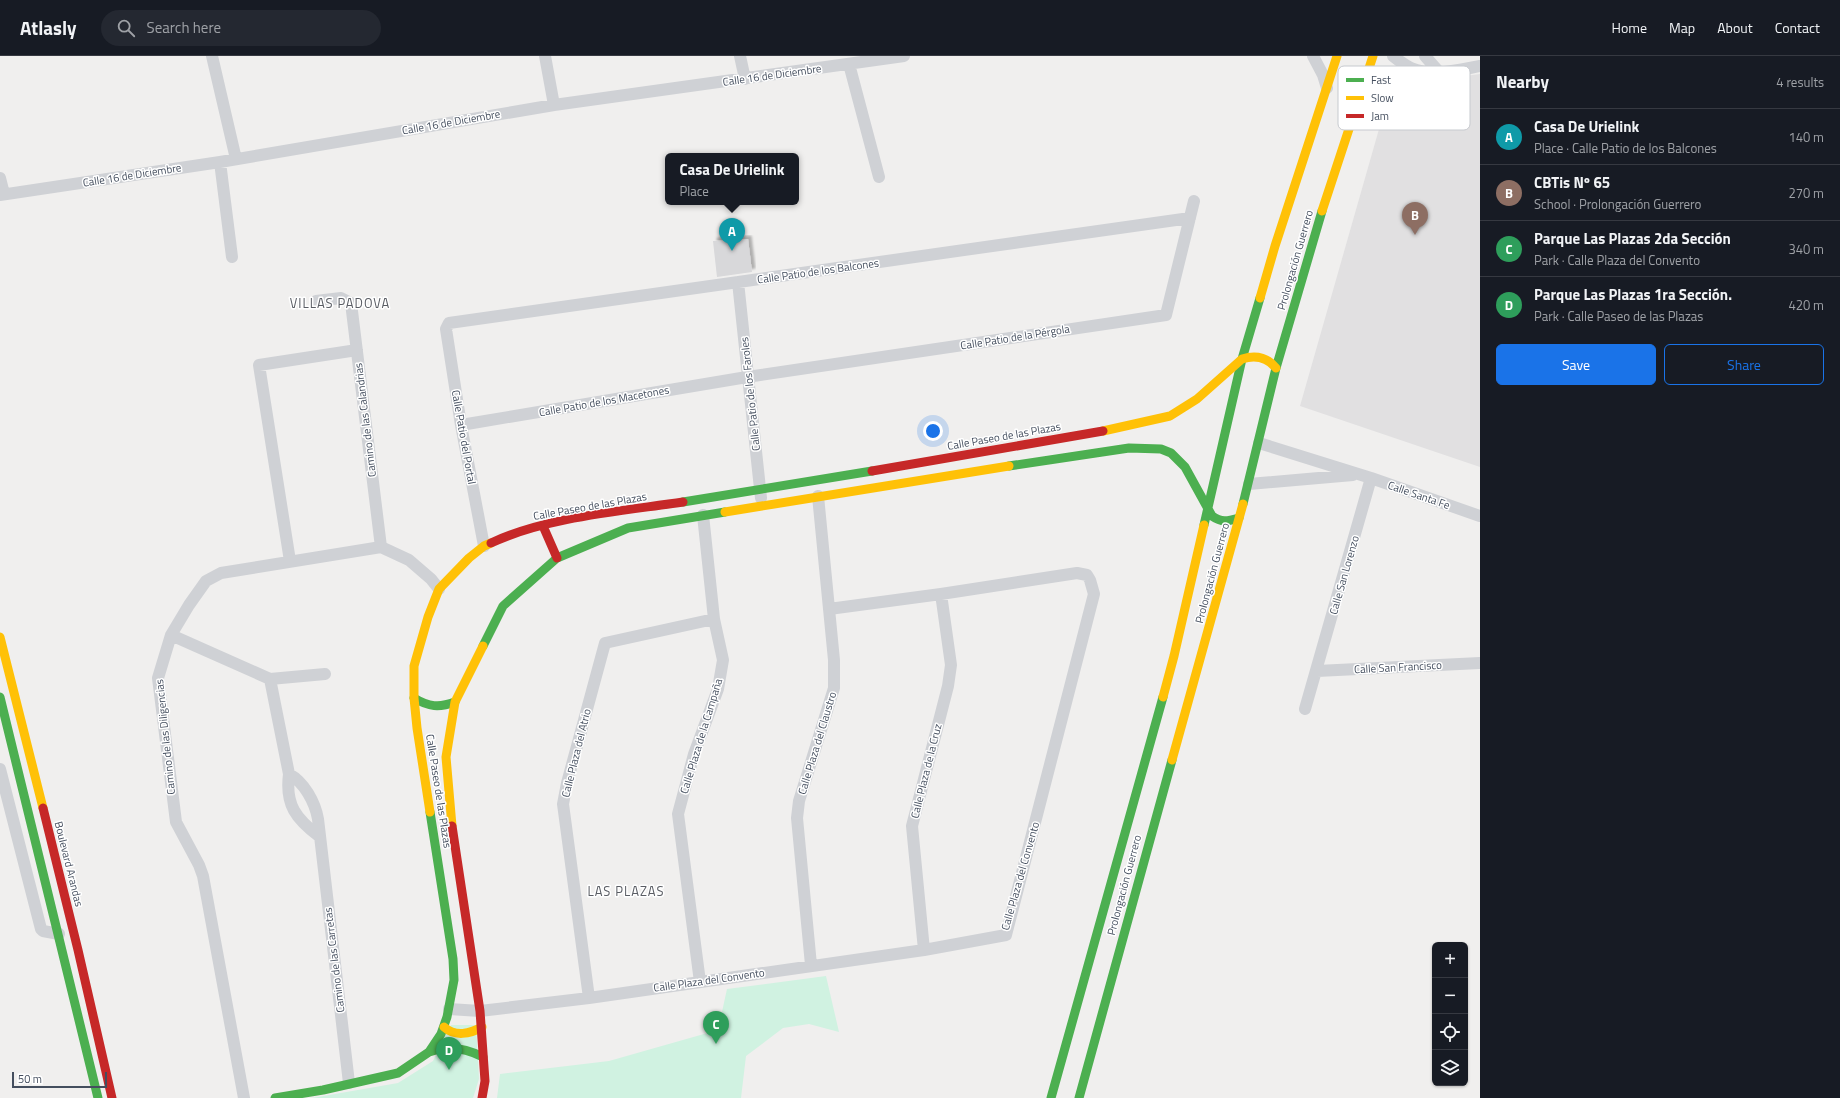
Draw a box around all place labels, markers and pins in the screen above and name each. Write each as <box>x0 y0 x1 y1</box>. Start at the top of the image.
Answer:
pin: B <box>1402 202 1428 235</box>
pin: A <box>719 218 745 251</box>
pin: C <box>703 1011 729 1044</box>
pin: D <box>436 1037 462 1070</box>

